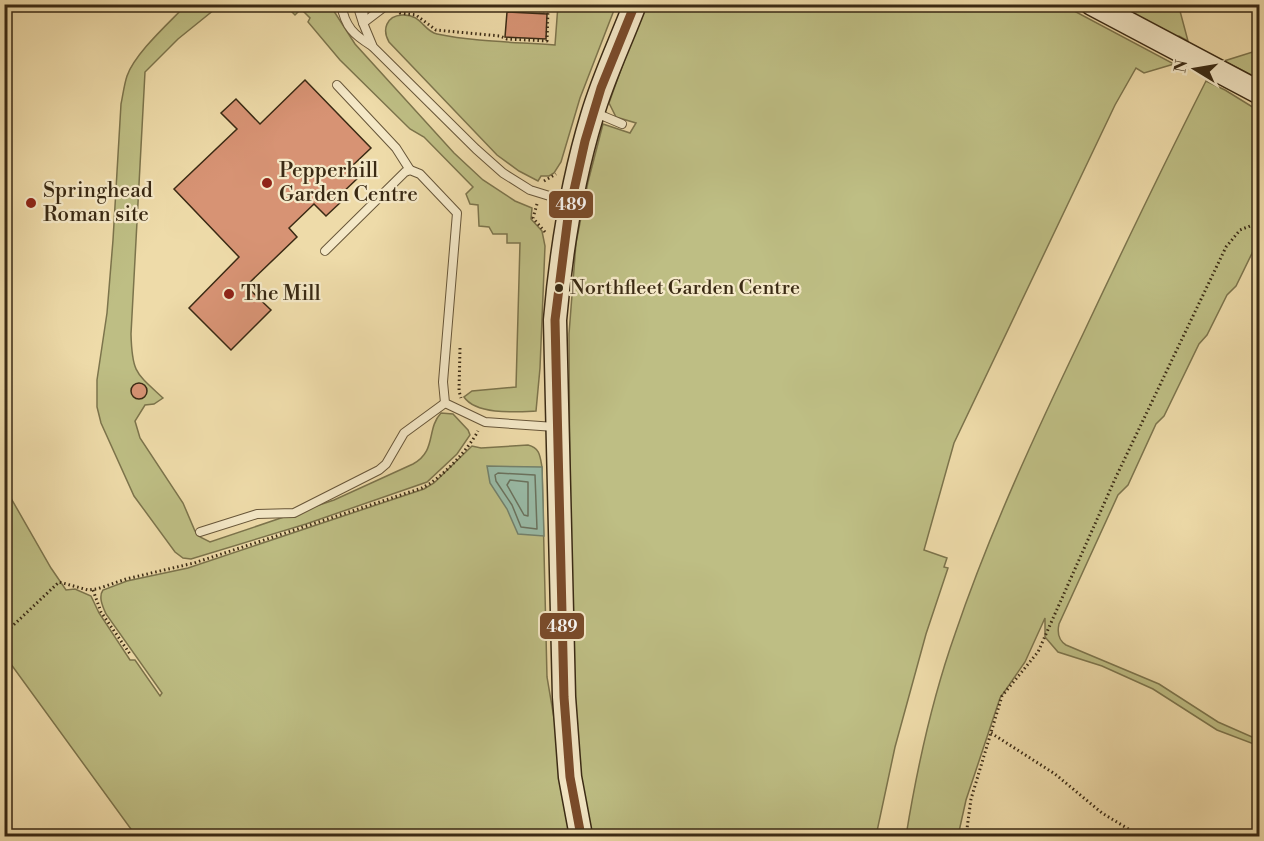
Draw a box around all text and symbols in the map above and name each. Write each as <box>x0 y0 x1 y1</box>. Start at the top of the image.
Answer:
north arrow <box>1165 39 1225 99</box>
text: N <box>1170 58 1192 74</box>
place label: Pepperhill Garden Centre <box>279 158 418 208</box>
marker: Pepperhill Garden Centre <box>260 176 274 190</box>
place label: Springhead Roman site <box>43 178 153 228</box>
line badge: 489 <box>548 190 594 219</box>
text: 489 <box>556 195 587 215</box>
marker: Springhead Roman site <box>24 196 38 210</box>
place label: Northfleet Garden Centre <box>570 276 800 301</box>
place label: The Mill <box>241 281 321 307</box>
marker: Northfleet Garden Centre <box>553 282 565 294</box>
marker: The Mill <box>222 287 236 301</box>
line badge: 489 <box>539 612 585 640</box>
text: 489 <box>547 617 578 637</box>

